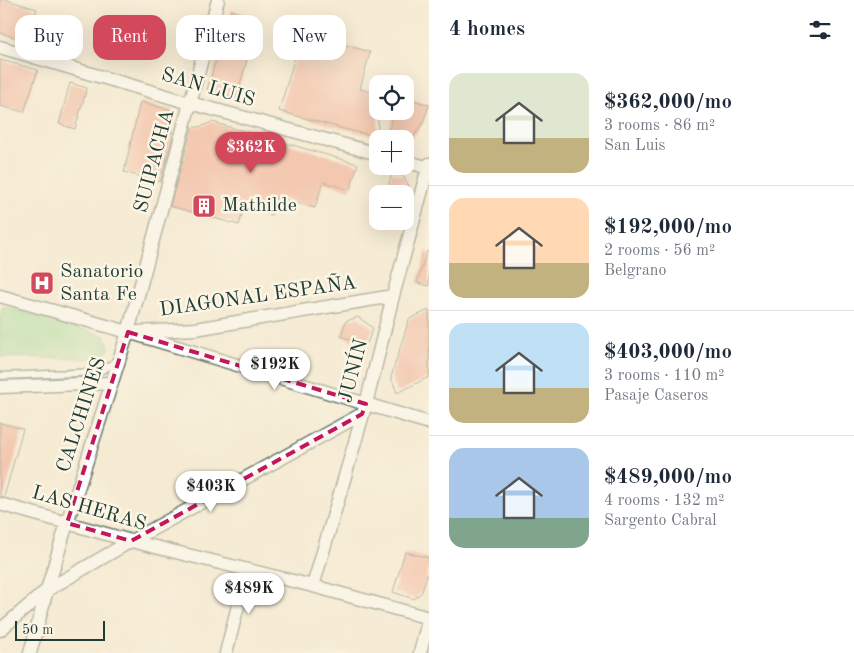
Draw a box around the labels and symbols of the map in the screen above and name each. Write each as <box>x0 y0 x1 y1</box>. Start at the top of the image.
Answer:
street label: SAN LUIS <box>159 65 257 111</box>
street label: SUIPACHA <box>132 107 178 215</box>
pin: $362K <box>216 132 286 174</box>
building icon: Mathilde <box>191 193 217 219</box>
place label: Mathilde <box>222 196 297 216</box>
place label: Sanatorio Santa Fe <box>60 262 143 305</box>
street label: DIAGONAL ESPAÑA <box>158 269 358 321</box>
hospital icon: Sanatorio Santa Fe <box>29 270 55 296</box>
street label: JUNÍN <box>333 336 372 405</box>
pin: $192K <box>240 348 310 391</box>
street label: CALCHINES <box>54 355 110 475</box>
pin: $403K <box>176 470 246 513</box>
street label: LAS HERAS <box>29 483 149 535</box>
pin: $489K <box>214 572 284 615</box>
scale bar <box>15 618 105 641</box>

